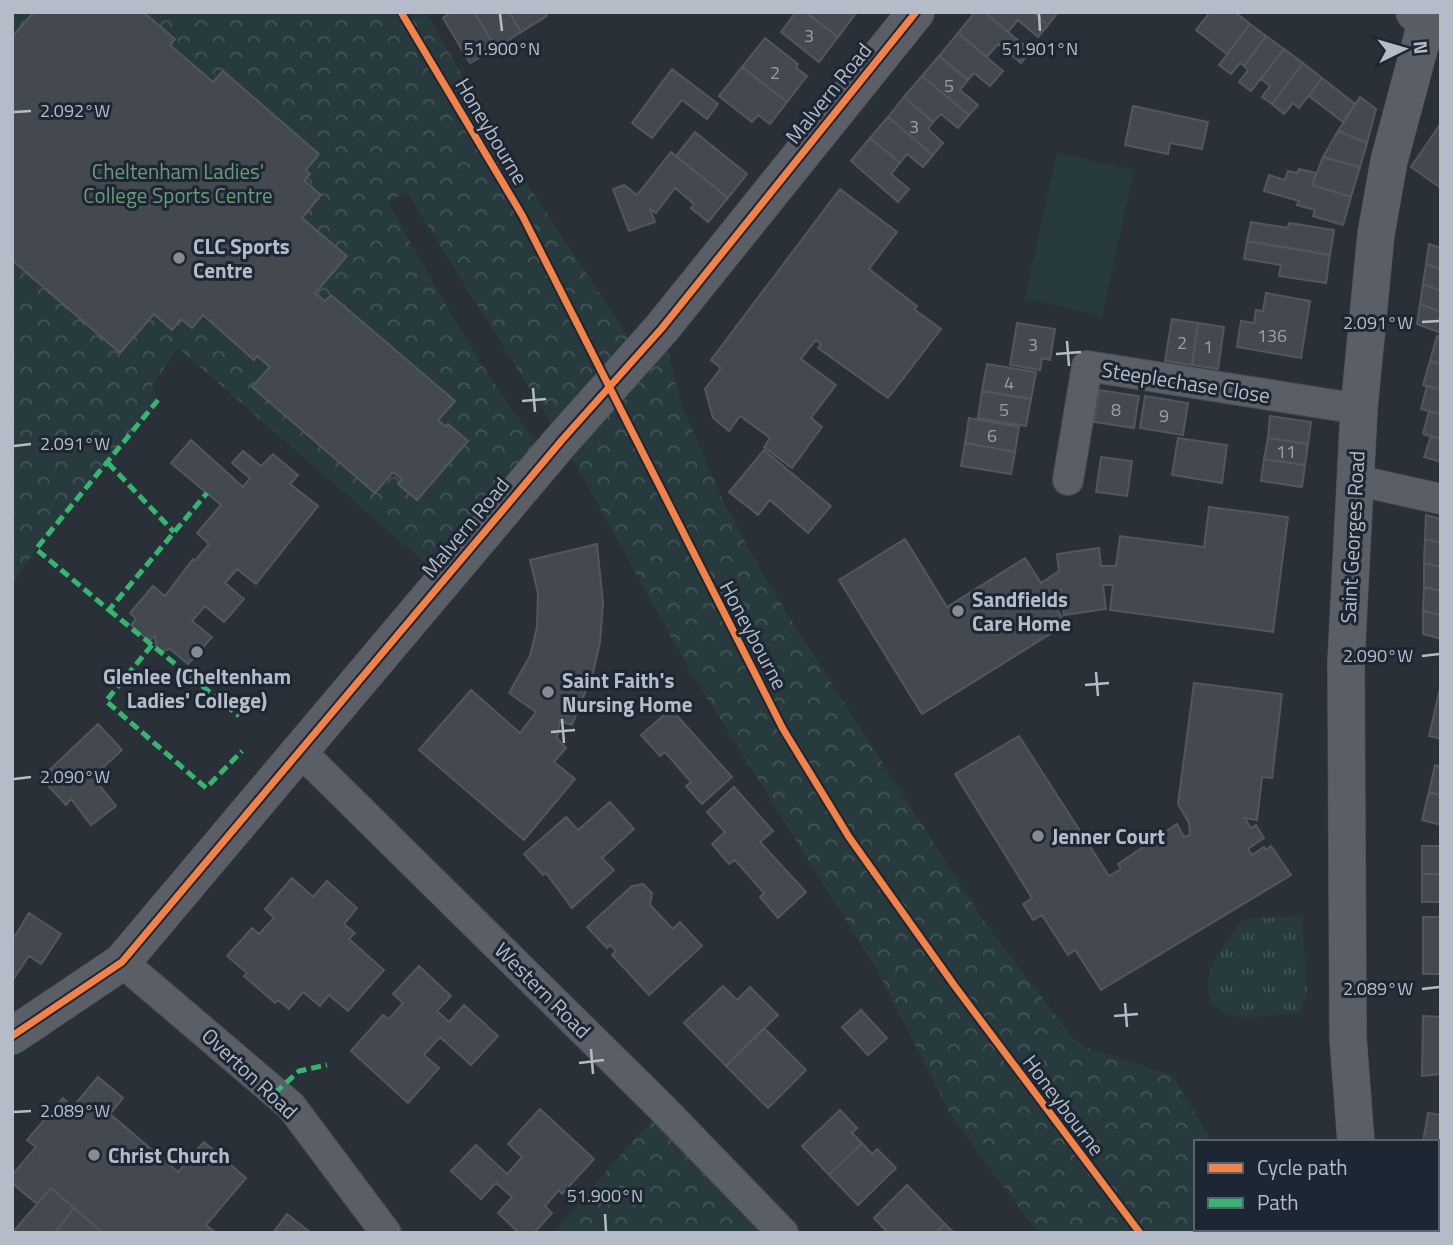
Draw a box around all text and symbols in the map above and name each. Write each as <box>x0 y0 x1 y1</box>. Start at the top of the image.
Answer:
north arrow <box>1369 14 1439 84</box>
house number: 3 <box>804 22 814 49</box>
text: 51.900°N <box>464 35 540 62</box>
street label: Malvern Road <box>777 35 879 151</box>
text: 51.901°N <box>1002 35 1078 62</box>
text: N <box>1406 40 1436 55</box>
house number: 2 <box>770 59 780 86</box>
street label: Honeybourne <box>448 72 536 190</box>
house number: 5 <box>944 72 954 99</box>
text: 2.092°W <box>40 97 110 124</box>
house number: 3 <box>909 113 919 140</box>
park label: Cheltenham Ladies' College Sports Centre <box>83 155 273 211</box>
place label: CLC Sports Centre <box>193 230 290 286</box>
marker: CLC Sports Centre <box>171 250 187 266</box>
text: 2.091°W <box>1343 309 1413 336</box>
house number: 136 <box>1257 322 1287 349</box>
house number: 2 <box>1177 329 1187 356</box>
house number: 3 <box>1028 331 1038 358</box>
house number: 1 <box>1203 333 1213 360</box>
street label: Steeplechase Close <box>1100 353 1272 411</box>
house number: 4 <box>1004 369 1014 396</box>
house number: 5 <box>999 396 1009 423</box>
house number: 8 <box>1111 396 1121 423</box>
house number: 9 <box>1159 402 1169 429</box>
house number: 6 <box>987 422 997 449</box>
text: 2.091°W <box>40 430 110 457</box>
house number: 11 <box>1276 438 1296 465</box>
street label: Saint Georges Road <box>1332 450 1372 624</box>
street label: Malvern Road <box>413 470 517 584</box>
street label: Honeybourne <box>712 575 796 695</box>
place label: Sandfields Care Home <box>972 583 1071 639</box>
marker: Sandfields Care Home <box>950 603 966 619</box>
text: 2.090°W <box>1343 642 1413 669</box>
marker: Glenlee (Cheltenham Ladies' College) <box>189 644 205 660</box>
place label: Glenlee (Cheltenham Ladies' College) <box>103 660 291 716</box>
place label: Saint Faith's Nursing Home <box>562 664 692 720</box>
marker: Saint Faith's Nursing Home <box>540 684 556 700</box>
text: 2.090°W <box>40 763 110 790</box>
place label: Jenner Court <box>1052 820 1165 852</box>
marker: Jenner Court <box>1030 828 1046 844</box>
street label: Western Road <box>487 934 599 1046</box>
text: 2.089°W <box>1343 975 1413 1002</box>
street label: Overton Road <box>195 1020 305 1126</box>
street label: Honeybourne <box>1015 1048 1113 1162</box>
text: 2.089°W <box>40 1097 110 1124</box>
place label: Christ Church <box>108 1139 230 1171</box>
legend <box>1194 1140 1439 1231</box>
marker: Christ Church <box>86 1147 102 1163</box>
text: Cycle path <box>1257 1151 1348 1183</box>
text: 51.900°N <box>567 1182 643 1209</box>
text: Path <box>1257 1186 1299 1218</box>

